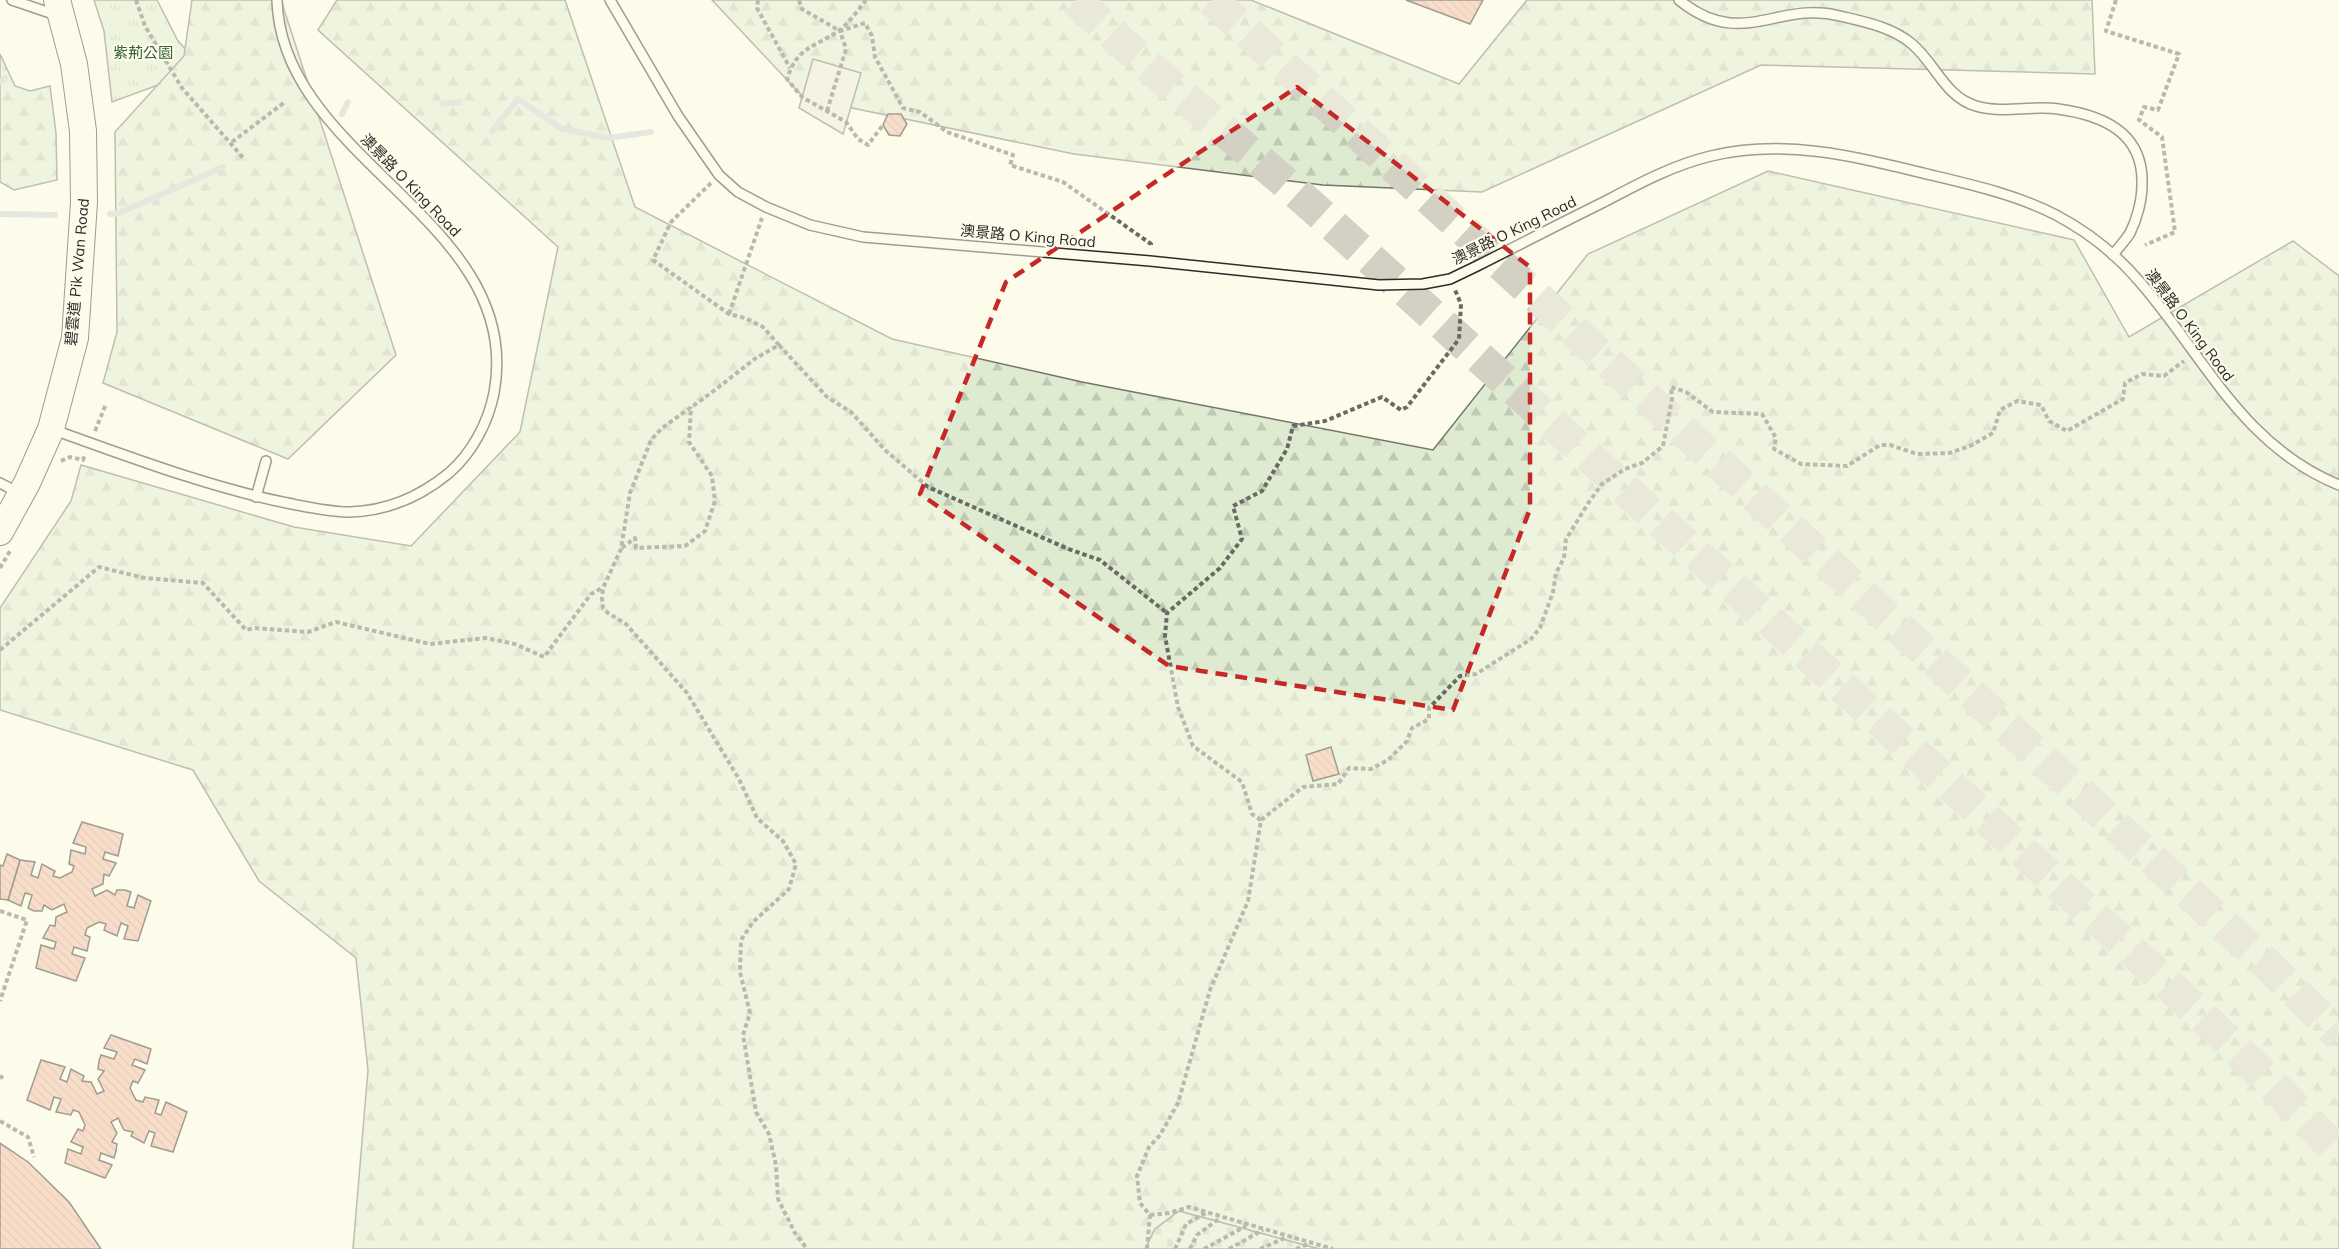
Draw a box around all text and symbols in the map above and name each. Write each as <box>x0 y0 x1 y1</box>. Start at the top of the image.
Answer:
park label: 紫荊公園 <box>113 43 173 62</box>
street label: 澳景路 O King Road <box>357 129 465 241</box>
street label: 澳景路 O King Road <box>1449 192 1579 268</box>
street label: 碧雲道 Pik Wan Road <box>61 197 93 347</box>
street label: 澳景路 O King Road <box>959 221 1097 251</box>
street label: 澳景路 O King Road <box>2141 265 2239 385</box>

